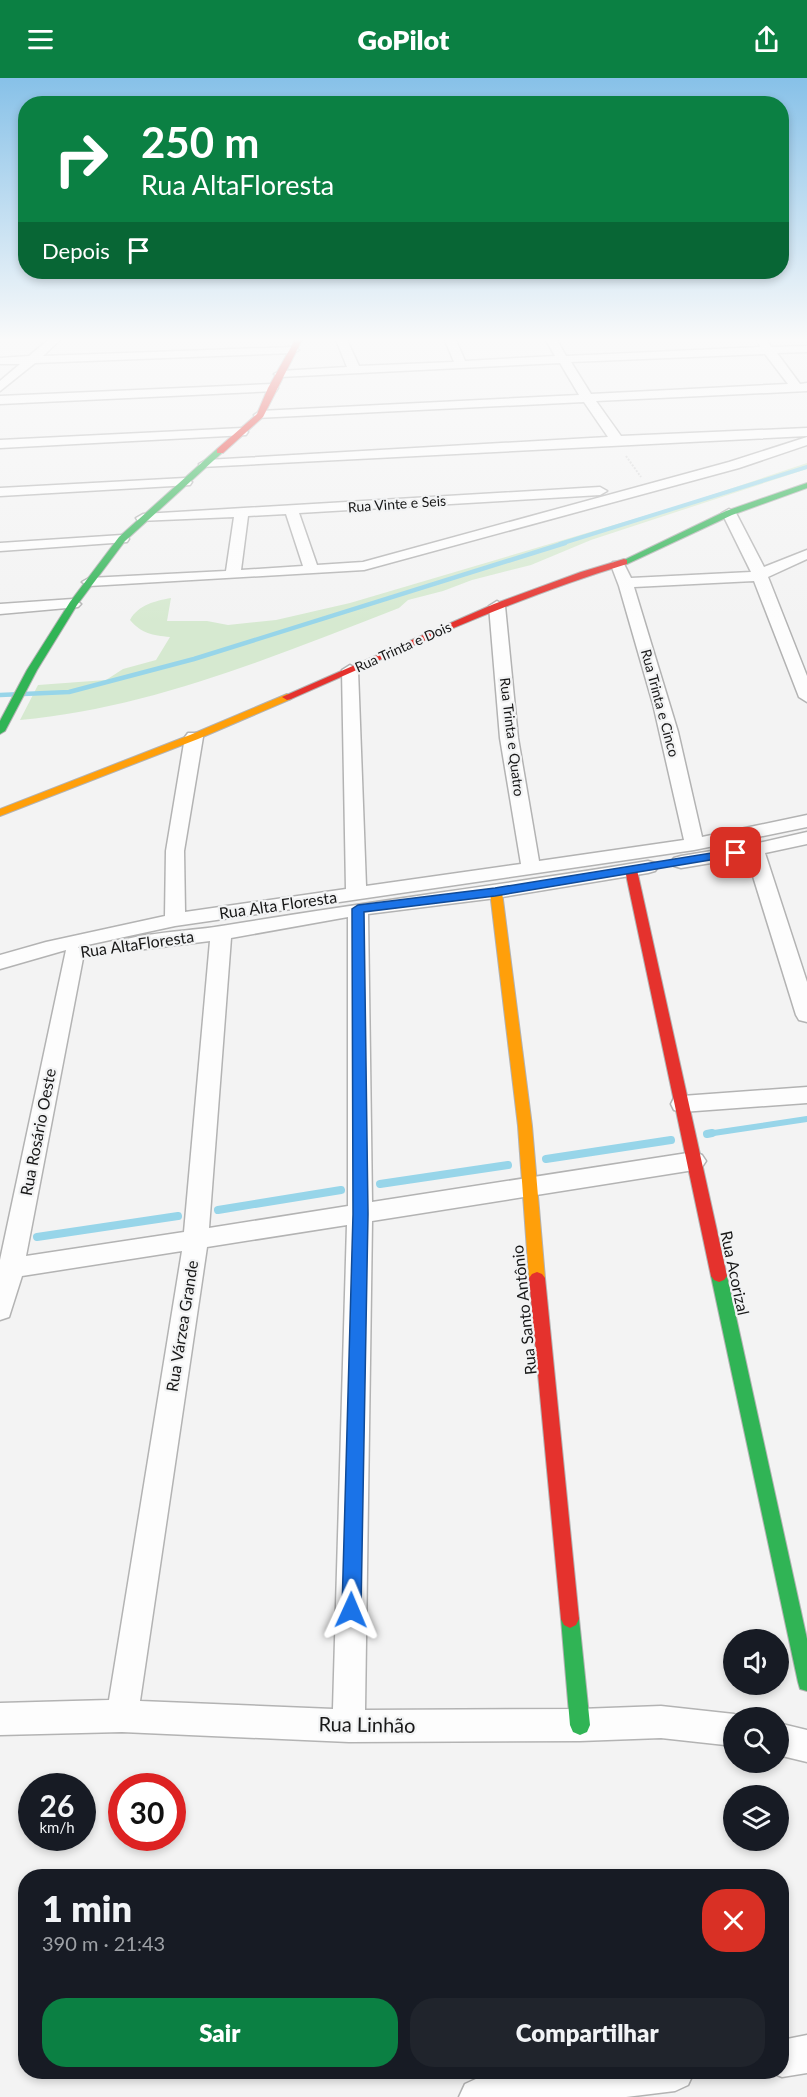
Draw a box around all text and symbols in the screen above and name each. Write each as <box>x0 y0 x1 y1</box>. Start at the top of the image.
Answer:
icon: menu <box>24 23 57 56</box>
text: GoPilot <box>358 23 449 56</box>
icon: share <box>750 23 783 56</box>
text: 250 m <box>141 117 259 167</box>
icon: right <box>42 120 120 198</box>
text: Rua AltaFloresta <box>141 168 334 201</box>
icon: arrive <box>122 234 155 267</box>
text: Depois <box>42 237 110 264</box>
street label: Rua Vinte e Seis <box>347 492 447 515</box>
street label: Rua Trinta e Dois <box>352 618 454 675</box>
street label: Rua Trinta e Cinco <box>638 647 683 759</box>
street label: Rua Trinta e Quatro <box>497 677 528 797</box>
pin <box>710 827 761 878</box>
icon: arrive <box>719 836 752 869</box>
street label: Rua Alta Floresta <box>218 887 338 922</box>
street label: Rua AltaFloresta <box>79 926 195 961</box>
street label: Rua Rosário Oeste <box>16 1067 59 1197</box>
street label: Rua Acorizal <box>717 1229 754 1317</box>
street label: Rua Santo Antônio <box>507 1244 540 1376</box>
street label: Rua Várzea Grande <box>162 1259 201 1393</box>
position arrow <box>319 1578 383 1642</box>
map controls <box>723 1629 789 1851</box>
button: sound <box>723 1629 789 1695</box>
button: search <box>723 1707 789 1773</box>
street label: Rua Linhão <box>318 1711 416 1737</box>
speed limit sign: 30 <box>108 1773 186 1851</box>
button: layers <box>723 1785 789 1851</box>
text: 26 <box>40 1787 74 1823</box>
text: km/h <box>39 1818 75 1836</box>
text: 1 min <box>42 1886 132 1930</box>
button: close <box>702 1889 765 1952</box>
text: 390 m · 21:43 <box>42 1931 165 1955</box>
button: Sair <box>42 1998 398 2067</box>
button: Compartilhar <box>410 1998 765 2067</box>

